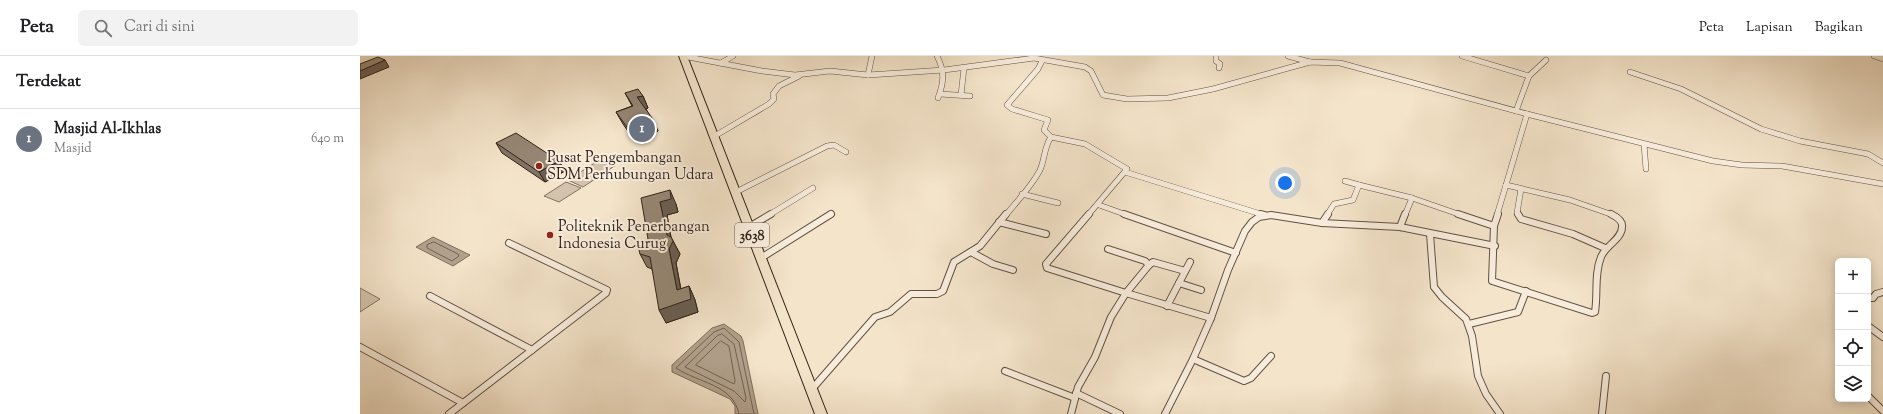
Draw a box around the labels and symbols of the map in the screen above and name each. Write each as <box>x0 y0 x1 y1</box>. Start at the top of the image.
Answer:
pin: 1 <box>629 114 655 144</box>
place label: Pusat Pengembangan SDM Perhubungan Udara <box>547 148 714 186</box>
marker: Pusat Pengembangan SDM Perhubungan Udara <box>534 161 544 171</box>
your location <box>1275 173 1295 193</box>
place label: Politeknik Penerbangan Indonesia Curug <box>558 217 710 255</box>
road number: 3638 <box>735 223 769 247</box>
marker: Politeknik Penerbangan Indonesia Curug <box>545 230 555 240</box>

